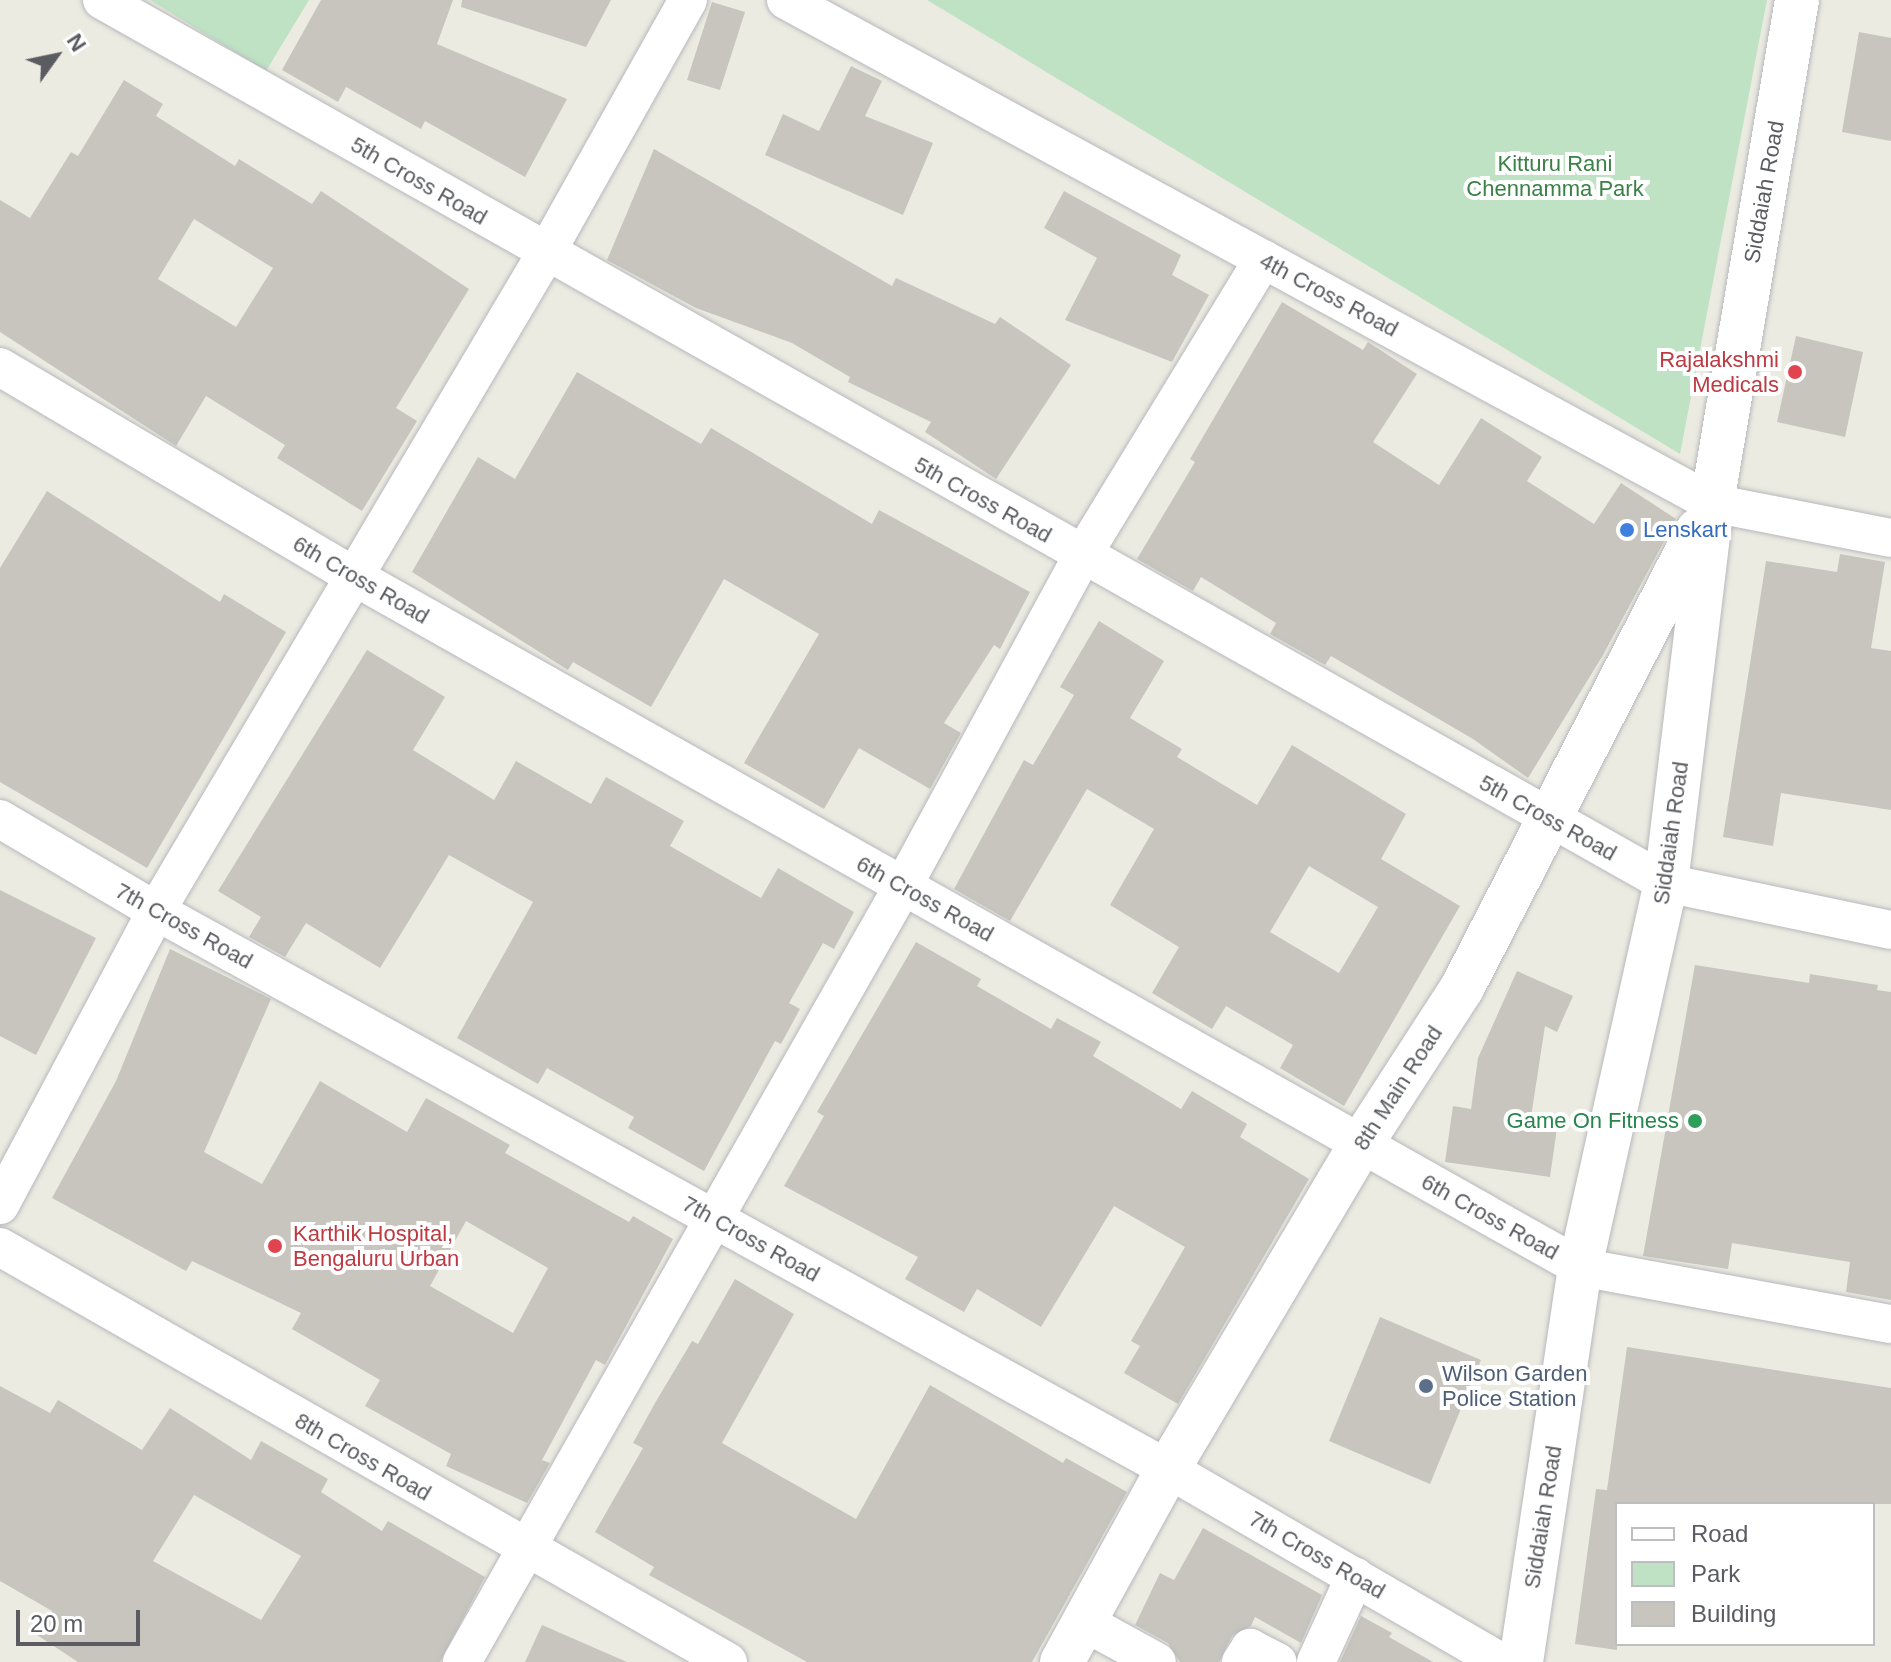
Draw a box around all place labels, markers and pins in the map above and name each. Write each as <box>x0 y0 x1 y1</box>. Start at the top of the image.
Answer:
place label: Rajalakshmi Medicals <box>1659 346 1779 398</box>
marker: Rajalakshmi Medicals <box>1786 363 1804 381</box>
place label: Lenskart <box>1643 517 1727 543</box>
marker: Lenskart <box>1618 521 1636 539</box>
place label: Game On Fitness <box>1507 1108 1679 1134</box>
marker: Game On Fitness <box>1686 1112 1704 1130</box>
place label: Karthik Hospital, Bengaluru Urban <box>293 1220 459 1272</box>
marker: Karthik Hospital, Bengaluru Urban <box>264 1235 286 1257</box>
place label: Wilson Garden Police Station <box>1442 1360 1588 1412</box>
marker: Wilson Garden Police Station <box>1417 1377 1435 1395</box>

